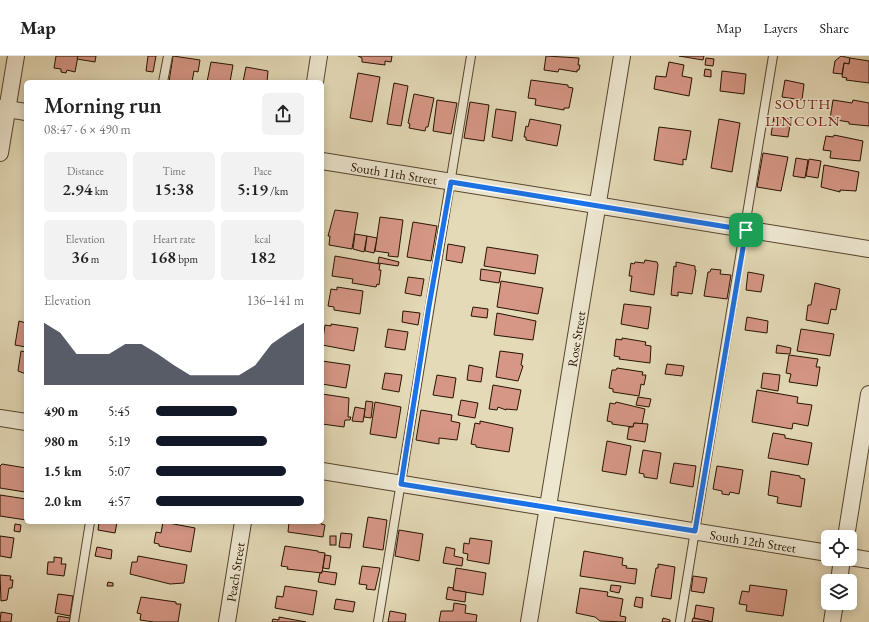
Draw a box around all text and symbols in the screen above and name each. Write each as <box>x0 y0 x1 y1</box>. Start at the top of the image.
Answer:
text: Map <box>20 15 56 40</box>
text: Map <box>716 19 741 37</box>
text: Layers <box>763 19 798 37</box>
text: Share <box>820 19 849 37</box>
text: Morning run <box>44 91 162 120</box>
button: share <box>262 93 304 135</box>
district label: SOUTH LINCOLN <box>765 94 841 130</box>
text: 08:47 · 6 × 490 m <box>44 121 131 138</box>
street label: South 11th Street <box>350 158 438 189</box>
text: Distance <box>67 164 104 178</box>
text: Time <box>163 164 185 178</box>
text: Pace <box>253 164 272 178</box>
text: 2.94 <box>62 178 93 200</box>
text: 15:38 <box>154 178 194 200</box>
text: 5:19 <box>237 178 268 200</box>
text: km <box>93 184 108 198</box>
text: /km <box>268 184 288 198</box>
pin <box>729 213 763 247</box>
icon: arrive <box>735 219 757 241</box>
text: Elevation <box>66 232 105 246</box>
text: Heart rate <box>153 232 195 246</box>
text: kcal <box>254 232 271 246</box>
text: 36 <box>71 246 89 268</box>
text: 168 <box>150 246 176 268</box>
text: 182 <box>250 246 276 268</box>
text: m <box>89 252 99 266</box>
text: bpm <box>176 252 198 266</box>
text: Elevation <box>44 292 91 309</box>
text: 136–141 m <box>247 292 304 309</box>
street label: Rose Street <box>564 310 589 368</box>
text: 490 m <box>44 403 78 420</box>
text: 5:45 <box>108 403 130 420</box>
text: 980 m <box>44 433 78 450</box>
text: 5:19 <box>108 433 130 450</box>
text: 1.5 km <box>44 463 82 480</box>
text: 5:07 <box>108 463 130 480</box>
text: 2.0 km <box>44 493 82 510</box>
text: 4:57 <box>108 493 130 510</box>
street label: South 12th Street <box>709 526 797 557</box>
map controls <box>821 530 857 610</box>
button: locate <box>821 530 857 566</box>
street label: Peach Street <box>222 541 249 603</box>
button: layers <box>821 574 857 610</box>

